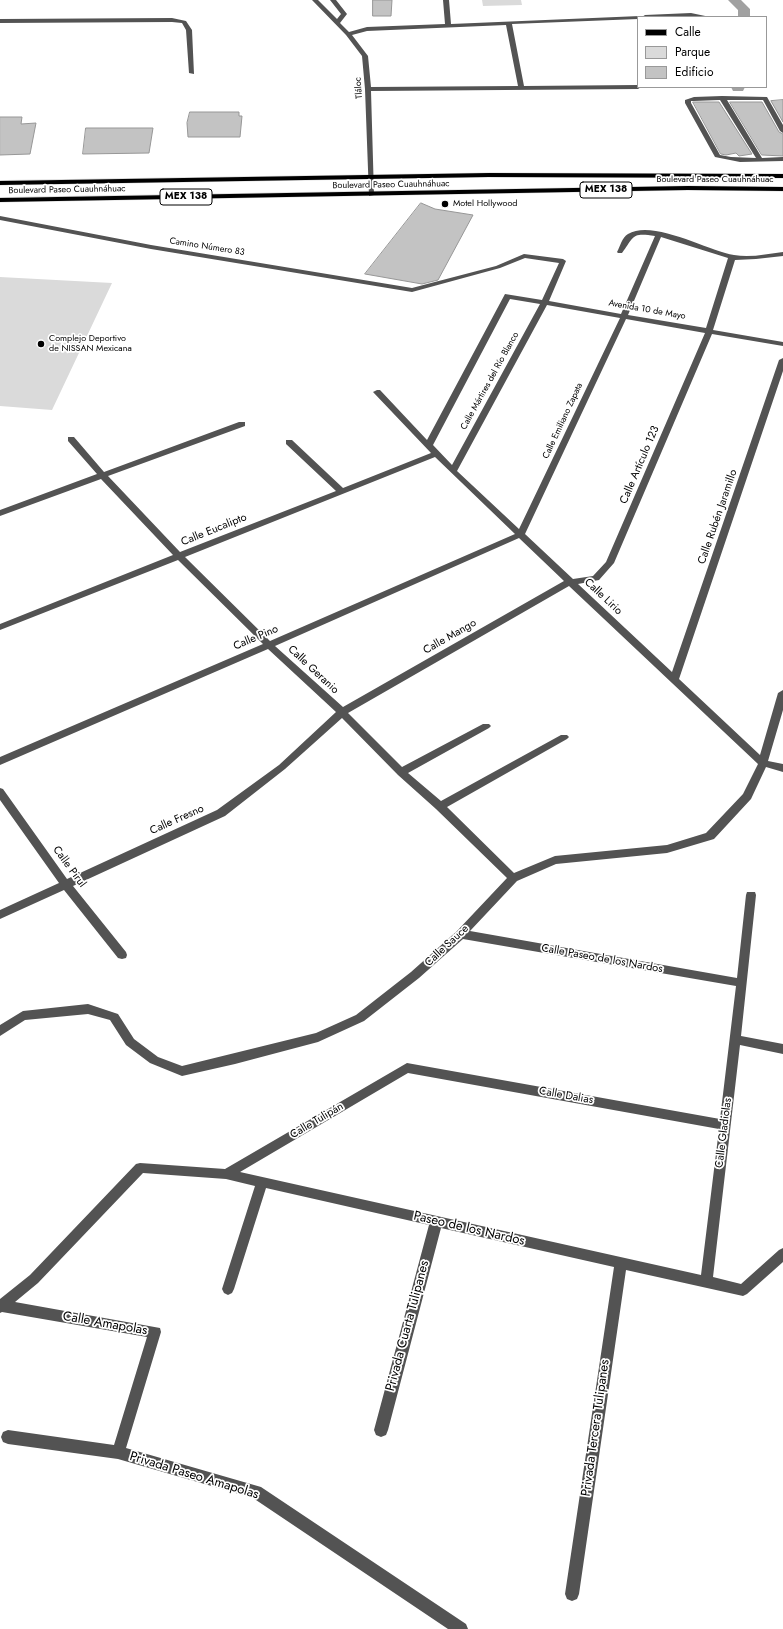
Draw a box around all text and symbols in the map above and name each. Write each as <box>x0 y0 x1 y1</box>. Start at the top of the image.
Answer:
legend <box>637 16 767 88</box>
text: Calle <box>675 23 701 41</box>
text: Parque <box>675 43 710 61</box>
text: Edificio <box>675 63 714 81</box>
street label: Tláloc <box>353 77 365 99</box>
street label: Boulevard Paseo Cuauhnáhuac <box>656 175 774 185</box>
street label: Boulevard Paseo Cuauhnáhuac <box>332 179 450 191</box>
road number: MEX 138 <box>580 182 632 198</box>
street label: Boulevard Paseo Cuauhnáhuac <box>8 184 126 196</box>
road number: MEX 138 <box>160 189 212 205</box>
marker: Motel Hollywood <box>440 199 450 209</box>
place label: Motel Hollywood <box>453 199 517 209</box>
street label: Camino Número 83 <box>169 236 245 258</box>
street label: Avenida 10 de Mayo <box>608 298 686 322</box>
street label: Calle Mártires del Río Blanco <box>459 330 521 432</box>
place label: Complejo Deportivo de NISSAN Mexicana <box>49 334 132 355</box>
marker: Complejo Deportivo de NISSAN Mexicana <box>36 339 46 349</box>
street label: Calle Emiliano Zapata <box>541 381 585 461</box>
street label: Calle Artículo 123 <box>618 424 662 506</box>
street label: Calle Rubén Jaramillo <box>696 468 740 566</box>
street label: Calle Eucalipto <box>179 511 249 549</box>
street label: Calle Lirio <box>581 576 625 618</box>
street label: Calle Mango <box>421 617 479 657</box>
street label: Calle Pino <box>232 623 280 653</box>
street label: Calle Geranio <box>285 643 341 697</box>
street label: Calle Fresno <box>148 802 206 838</box>
street label: Calle Pirul <box>50 844 88 890</box>
street label: Calle Sauce <box>422 922 472 970</box>
street label: Calle Paseo de los Nardos <box>540 942 664 976</box>
street label: Calle Dalias <box>538 1085 594 1107</box>
street label: Calle Gladiolas <box>713 1097 735 1169</box>
street label: Calle Tulipán <box>288 1100 346 1142</box>
street label: Paseo de los Nardos <box>412 1209 526 1249</box>
street label: Privada Cuarta Tulipanes <box>383 1259 433 1393</box>
street label: Calle Amapolas <box>61 1309 149 1339</box>
street label: Privada Tercera Tulipanes <box>579 1359 613 1497</box>
street label: Privada Paseo Amapolas <box>128 1449 260 1503</box>

